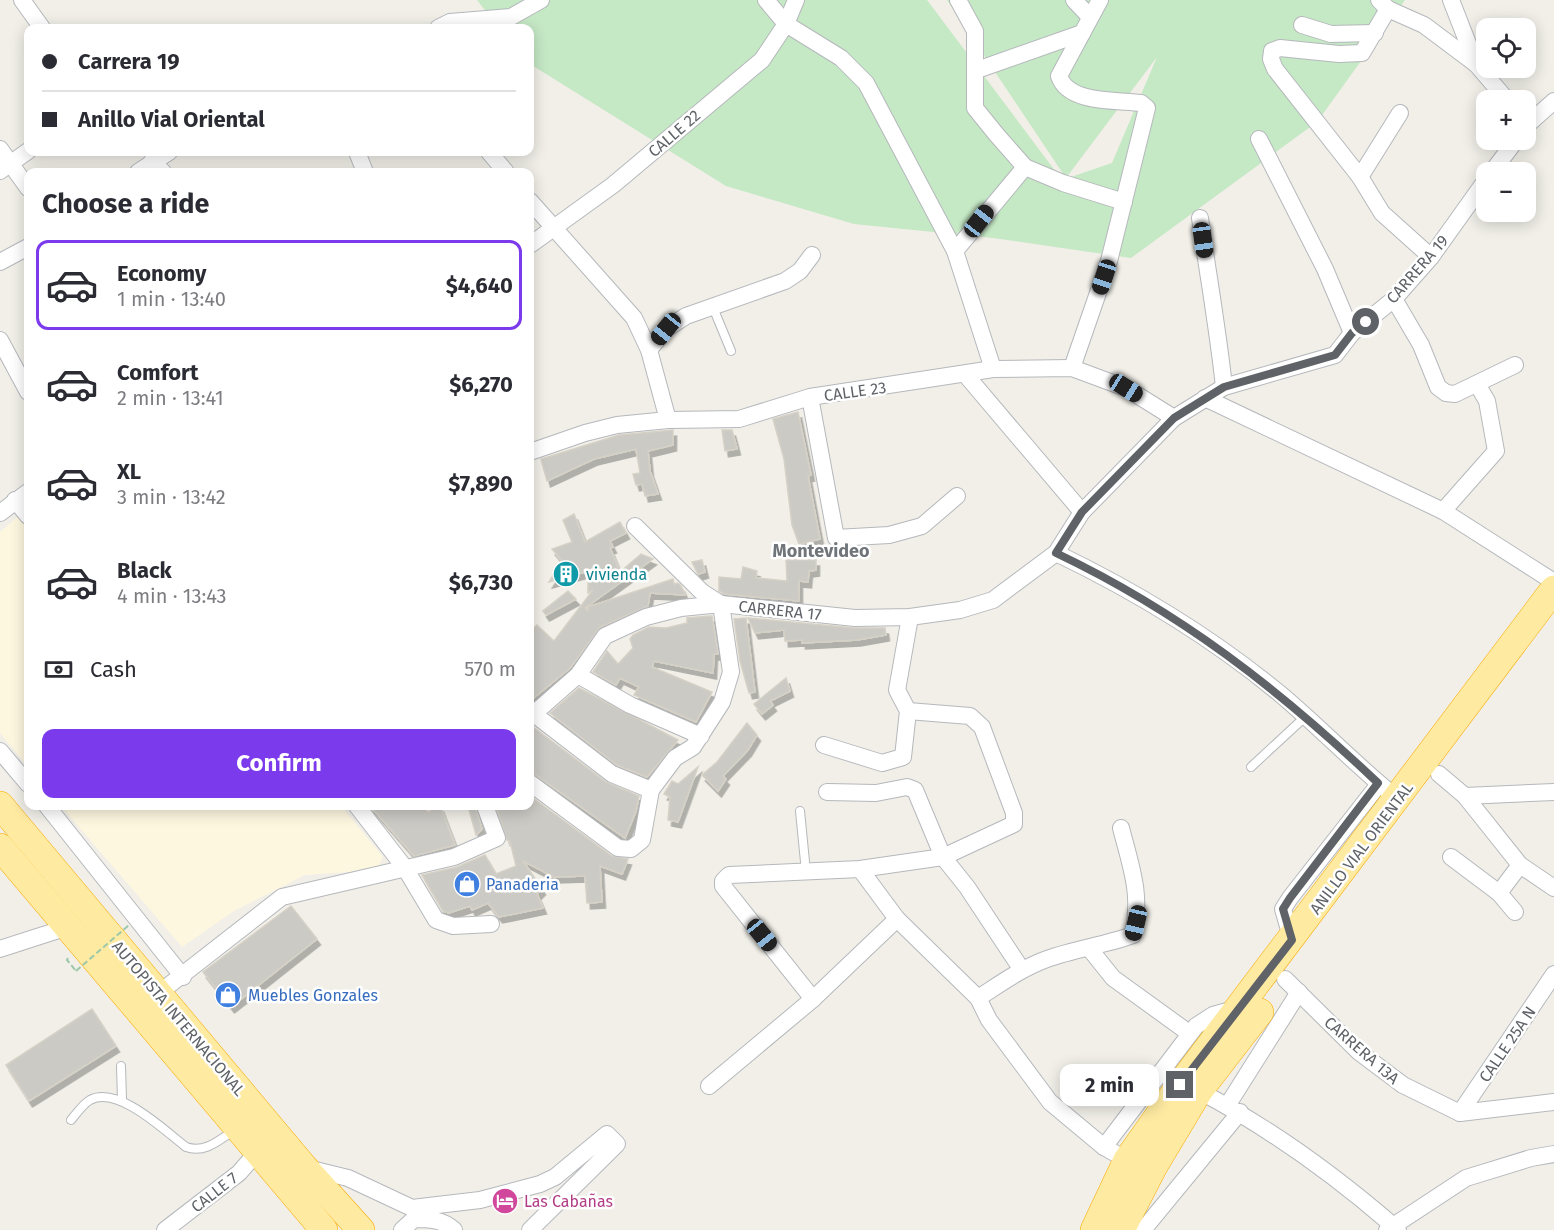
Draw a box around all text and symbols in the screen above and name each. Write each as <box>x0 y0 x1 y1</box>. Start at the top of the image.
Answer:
map controls <box>1476 18 1536 222</box>
button: locate <box>1476 18 1536 78</box>
text: Carrera 19 <box>78 48 179 75</box>
button: + <box>1476 90 1536 150</box>
text: Anillo Vial Oriental <box>78 106 265 133</box>
street label: CALLE 22 <box>644 106 704 161</box>
button: − <box>1476 162 1536 222</box>
text: Choose a ride <box>42 188 209 220</box>
car <box>961 201 997 241</box>
car <box>1192 221 1214 259</box>
street label: CARRERA 19 <box>1382 231 1452 307</box>
car <box>1090 257 1118 297</box>
icon: car <box>45 258 99 312</box>
text: Economy <box>117 260 206 287</box>
text: $4,640 <box>446 272 513 299</box>
text: 1 min · 13:40 <box>117 287 226 311</box>
route start <box>1352 308 1379 335</box>
car <box>648 309 684 349</box>
icon: car <box>45 357 99 411</box>
text: Comfort <box>117 359 198 386</box>
text: $6,270 <box>449 371 513 398</box>
car <box>1106 371 1146 405</box>
street label: CALLE 23 <box>823 378 887 405</box>
text: 2 min · 13:41 <box>117 386 224 410</box>
icon: car <box>45 456 99 510</box>
text: XL <box>117 458 141 485</box>
text: $7,890 <box>448 470 513 497</box>
text: 3 min · 13:42 <box>117 485 226 509</box>
district label: Montevideo <box>772 540 870 562</box>
icon: car <box>45 555 99 609</box>
text: Black <box>117 557 172 584</box>
building icon: vivienda <box>551 559 581 589</box>
place label: vivienda <box>586 565 647 584</box>
text: $6,730 <box>449 569 513 596</box>
text: 4 min · 13:43 <box>117 584 226 608</box>
street label: CARRERA 17 <box>738 597 822 624</box>
icon: cash <box>42 653 75 686</box>
text: Cash <box>90 656 137 683</box>
text: 570 m <box>464 657 516 681</box>
button: Confirm <box>42 729 516 798</box>
street label: ANILLO VIAL ORIENTAL <box>1306 779 1417 918</box>
shop icon: Panaderia <box>452 869 482 899</box>
place label: Panaderia <box>486 875 559 894</box>
car <box>1123 903 1149 943</box>
car <box>744 915 780 955</box>
street label: AUTOPISTA INTERNACIONAL <box>108 937 249 1100</box>
shop icon: Muebles Gonzales <box>213 980 243 1010</box>
place label: Muebles Gonzales <box>248 986 378 1005</box>
street label: CALLE 25A N <box>1475 1003 1540 1086</box>
street label: CARRERA 13A <box>1320 1013 1404 1089</box>
callout: 2 min <box>1060 1064 1159 1106</box>
route end <box>1166 1071 1193 1098</box>
text: 2 min <box>1085 1073 1134 1097</box>
street label: CALLE 7 <box>187 1168 241 1216</box>
hotel icon: Las Cabañas <box>490 1186 520 1216</box>
place label: Las Cabañas <box>524 1192 613 1211</box>

